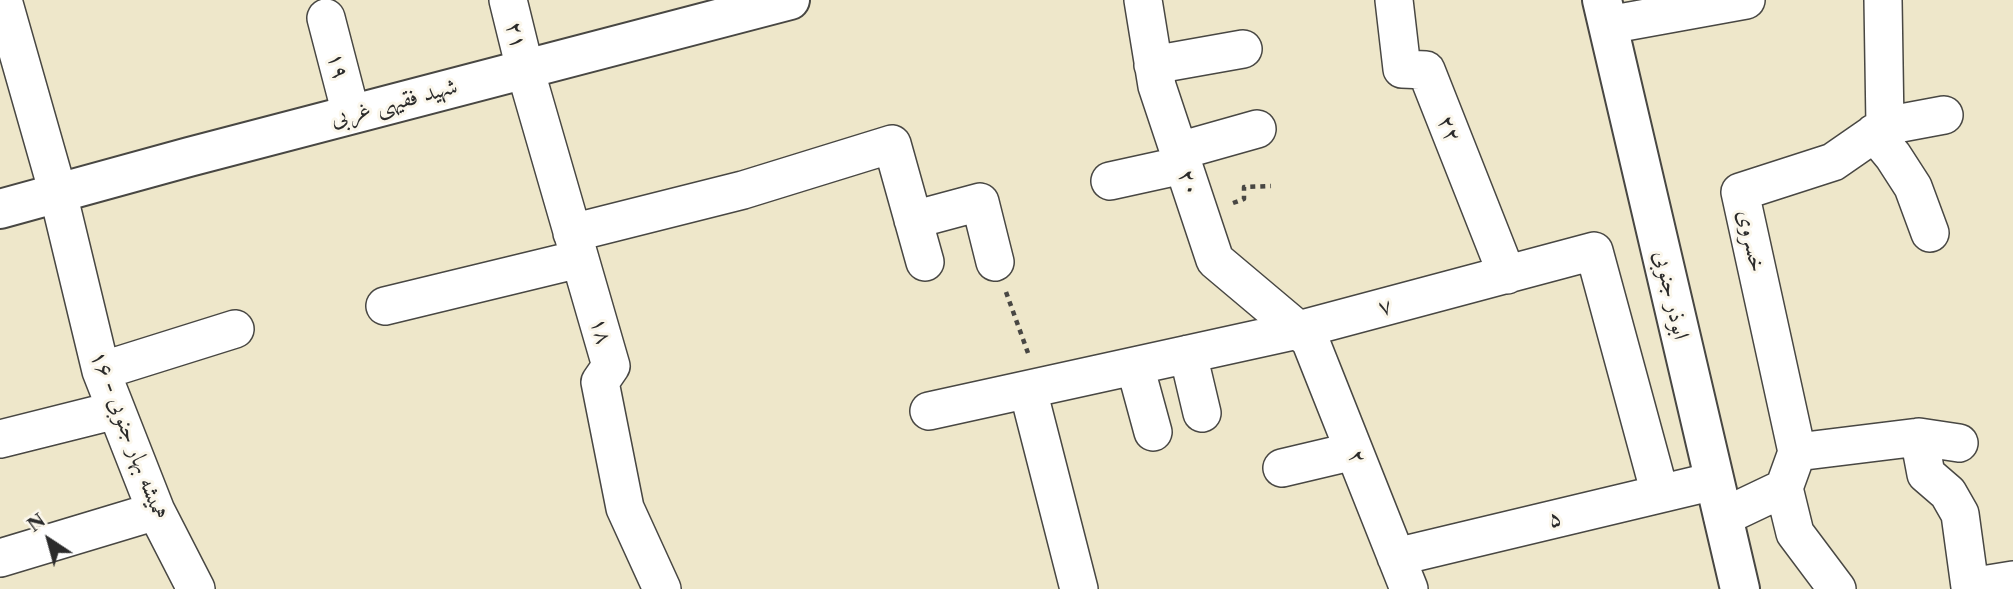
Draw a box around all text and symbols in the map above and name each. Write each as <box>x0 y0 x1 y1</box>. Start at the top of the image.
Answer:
street label: ۲۱ <box>500 19 532 51</box>
street label: ۱۹ <box>321 49 355 83</box>
street label: شهید فقیهی غربی <box>327 73 461 133</box>
street label: ۲۲ <box>1431 111 1467 147</box>
street label: ۲۰ <box>1172 166 1206 200</box>
street label: خسروی <box>1731 207 1771 275</box>
street label: ابوذر جنوبی <box>1647 248 1695 342</box>
street label: ۷ <box>1375 292 1395 322</box>
street label: ۱۸ <box>584 314 618 348</box>
street label: همیشه بهار جنوبی - ۱۶ <box>84 347 174 523</box>
street label: ۲ <box>1342 446 1372 468</box>
street label: ۵ <box>1545 504 1565 534</box>
north arrow <box>14 505 84 575</box>
text: N <box>23 508 50 537</box>

